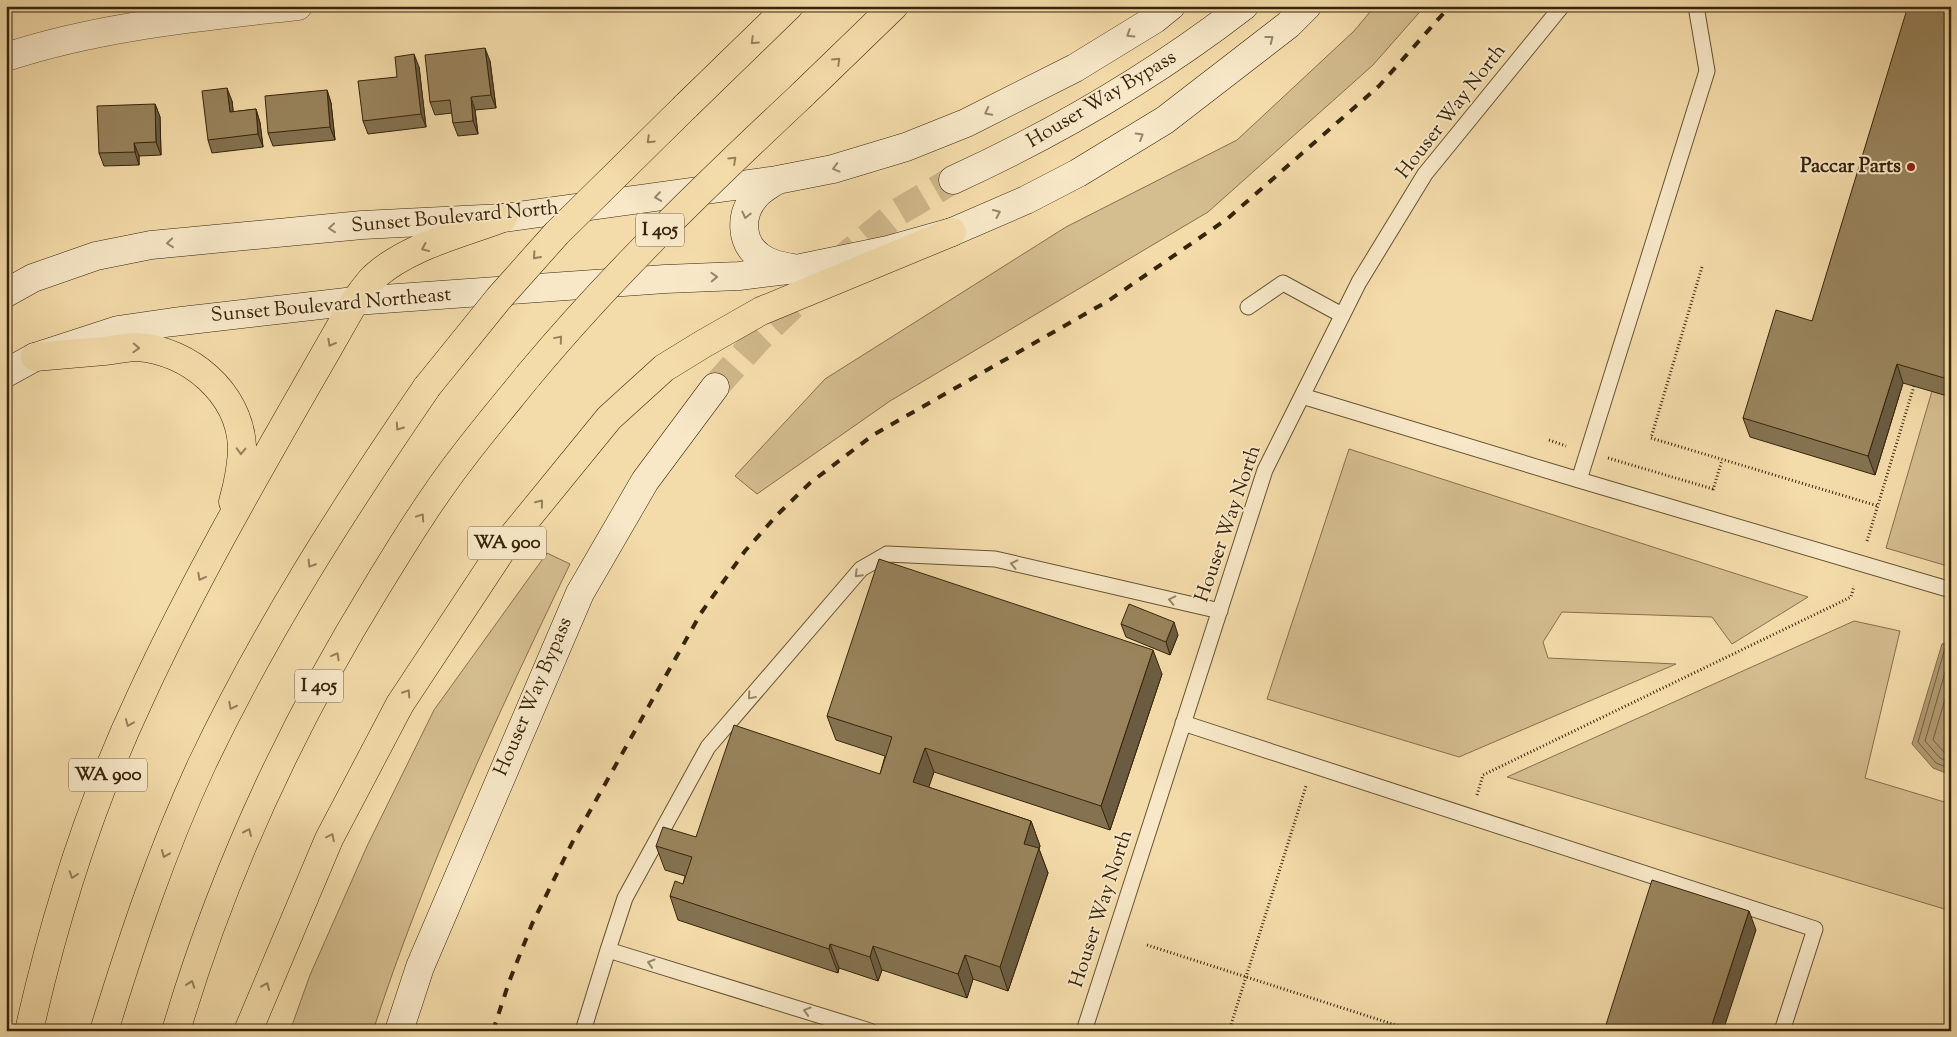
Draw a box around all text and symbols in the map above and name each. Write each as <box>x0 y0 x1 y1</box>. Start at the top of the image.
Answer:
one-way arrow <box>1127 27 1136 37</box>
one-way arrow <box>751 35 760 44</box>
one-way arrow <box>1264 36 1274 45</box>
street label: Houser Way North <box>1390 38 1514 186</box>
street label: Houser Way Bypass <box>1022 44 1182 156</box>
one-way arrow <box>832 58 841 67</box>
one-way arrow <box>984 106 993 116</box>
one-way arrow <box>1134 132 1143 142</box>
one-way arrow <box>647 134 656 143</box>
place label: Paccar Parts <box>1800 153 1901 182</box>
one-way arrow <box>728 157 737 166</box>
marker: Paccar Parts <box>1905 161 1917 173</box>
one-way arrow <box>832 162 840 172</box>
one-way arrow <box>654 191 663 201</box>
street label: Sunset Boulevard North <box>350 194 560 242</box>
one-way arrow <box>992 208 1001 219</box>
one-way arrow <box>741 211 752 219</box>
road number: I 405 <box>636 214 684 246</box>
one-way arrow <box>328 222 336 233</box>
one-way arrow <box>166 237 174 248</box>
one-way arrow <box>421 241 430 252</box>
one-way arrow <box>533 251 542 260</box>
one-way arrow <box>710 272 718 283</box>
street label: Sunset Boulevard Northeast <box>210 281 453 331</box>
one-way arrow <box>554 335 563 344</box>
one-way arrow <box>327 338 337 347</box>
one-way arrow <box>132 343 140 354</box>
one-way arrow <box>396 422 405 431</box>
street label: Houser Way North <box>1189 441 1270 606</box>
one-way arrow <box>236 448 246 455</box>
one-way arrow <box>534 499 543 508</box>
one-way arrow <box>415 514 424 523</box>
road number: WA 900 <box>468 526 546 560</box>
one-way arrow <box>307 558 317 567</box>
one-way arrow <box>1009 559 1018 570</box>
one-way arrow <box>855 568 864 577</box>
one-way arrow <box>197 571 207 580</box>
one-way arrow <box>1168 595 1177 606</box>
street label: Houser Way Bypass <box>487 613 581 781</box>
one-way arrow <box>330 652 340 661</box>
road number: I 405 <box>295 669 343 702</box>
one-way arrow <box>401 690 411 699</box>
one-way arrow <box>748 691 757 700</box>
one-way arrow <box>228 701 238 710</box>
one-way arrow <box>125 718 135 726</box>
road number: WA 900 <box>69 758 147 792</box>
street label: Houser Way North <box>1063 826 1141 992</box>
one-way arrow <box>241 828 252 837</box>
one-way arrow <box>325 833 335 842</box>
one-way arrow <box>161 849 171 858</box>
one-way arrow <box>68 870 78 879</box>
one-way arrow <box>648 959 656 969</box>
one-way arrow <box>185 981 195 989</box>
one-way arrow <box>260 982 271 991</box>
one-way arrow <box>803 1007 811 1017</box>

